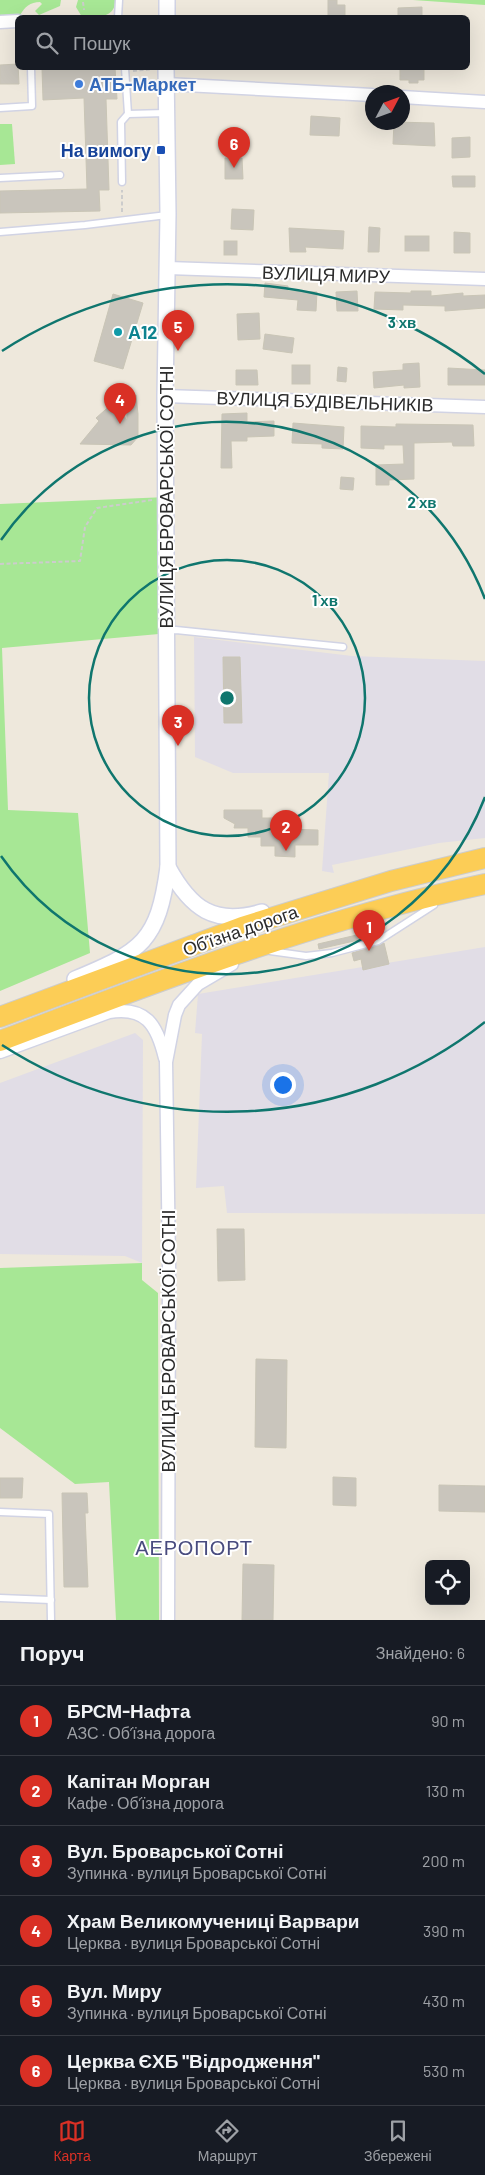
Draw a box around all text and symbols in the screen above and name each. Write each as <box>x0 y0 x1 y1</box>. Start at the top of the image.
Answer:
search box <box>15 15 470 70</box>
icon: search <box>33 29 61 57</box>
text: Пошук <box>73 31 130 54</box>
place label: АТБ-Маркет <box>89 73 196 95</box>
marker: АТБ-Маркет <box>73 78 85 90</box>
north arrow <box>365 85 410 130</box>
pin: 6 <box>218 127 250 168</box>
place label: На вимогу <box>61 139 151 161</box>
marker: На вимогу <box>155 144 167 156</box>
street label: ВУЛИЦЯ МИРУ <box>262 261 391 287</box>
pin: 5 <box>162 310 194 351</box>
text: 3 хв <box>388 313 416 331</box>
place label: А12 <box>128 321 157 343</box>
marker: А12 <box>112 326 124 338</box>
street label: ВУЛИЦЯ БРОВАРСЬКОЇ СОТНІ <box>155 366 177 628</box>
pin: 4 <box>104 383 136 424</box>
street label: ВУЛИЦЯ БУДІВЕЛЬНИКІВ <box>216 386 434 416</box>
text: 2 хв <box>408 493 436 511</box>
text: 1 хв <box>312 591 338 609</box>
centre of rings <box>218 689 236 707</box>
pin: 3 <box>162 705 194 746</box>
pin: 2 <box>270 810 302 851</box>
street label: Обʼїзна дорога <box>180 900 301 960</box>
pin: 1 <box>353 910 385 951</box>
your location <box>270 1072 296 1098</box>
street label: ВУЛИЦЯ БРОВАРСЬКОЇ СОТНІ <box>157 1210 179 1472</box>
district label: АЕРОПОРТ <box>135 1535 253 1559</box>
map controls <box>425 1560 470 1605</box>
button: locate <box>425 1560 470 1605</box>
text: Поруч <box>20 1640 84 1665</box>
text: Знайдено: 6 <box>376 1643 465 1662</box>
text: БРСМ-Нафта <box>67 1699 190 1722</box>
text: 1 <box>33 1711 39 1730</box>
text: 90 m <box>431 1711 465 1730</box>
text: АЗС · Обʼїзна дорога <box>67 1723 215 1742</box>
text: Капітан Морган <box>67 1769 210 1792</box>
text: 2 <box>32 1781 40 1800</box>
text: 130 m <box>426 1781 465 1800</box>
text: Кафе · Обʼїзна дорога <box>67 1793 224 1812</box>
text: Вул. Броварської Cотні <box>67 1839 284 1862</box>
text: 3 <box>32 1851 40 1870</box>
text: 200 m <box>422 1851 465 1870</box>
text: Зупинка · вулиця Броварської Сотні <box>67 1863 327 1882</box>
text: Храм Великомучениці Варвари <box>67 1909 359 1932</box>
text: 4 <box>31 1921 41 1940</box>
text: 390 m <box>423 1921 465 1940</box>
text: Церква · вулиця Броварської Сотні <box>67 1933 320 1952</box>
text: Вул. Миру <box>67 1979 161 2002</box>
text: 5 <box>32 1991 40 2010</box>
text: 430 m <box>422 1991 465 2010</box>
text: Зупинка · вулиця Броварської Сотні <box>67 2003 327 2022</box>
text: Церква ЄХБ "Відродження" <box>67 2049 320 2072</box>
text: 6 <box>32 2061 40 2080</box>
text: 530 m <box>423 2061 465 2080</box>
text: Церква · вулиця Броварської Сотні <box>67 2073 320 2092</box>
tab: Карта <box>53 2117 91 2164</box>
tab: Маршрут <box>198 2117 257 2164</box>
tab: Збережені <box>364 2117 432 2164</box>

